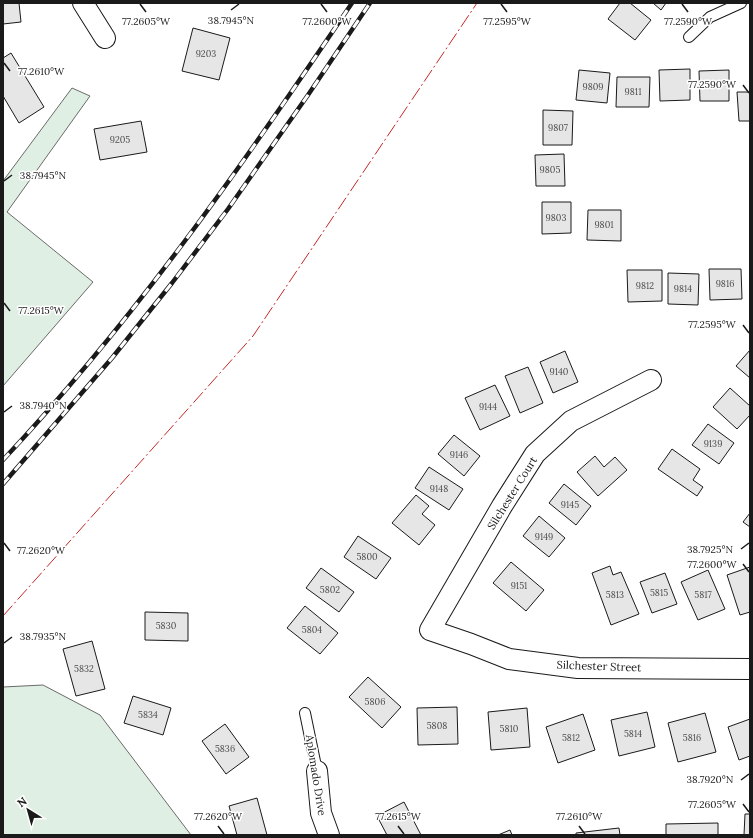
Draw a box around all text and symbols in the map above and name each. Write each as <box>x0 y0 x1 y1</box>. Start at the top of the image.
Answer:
text: 38.7945°N <box>208 14 255 27</box>
text: 77.2605°W <box>122 15 171 28</box>
text: 77.2600°W <box>303 15 352 28</box>
text: 77.2595°W <box>483 15 532 28</box>
text: 77.2590°W <box>664 15 713 28</box>
house number: 9203 <box>196 48 216 59</box>
text: 77.2610°W <box>18 65 65 78</box>
text: 77.2590°W <box>688 78 737 91</box>
house number: 9809 <box>582 81 604 92</box>
house number: 9811 <box>625 86 641 97</box>
house number: 9807 <box>548 122 568 133</box>
house number: 9205 <box>110 134 130 145</box>
house number: 9805 <box>540 164 560 175</box>
text: 38.7945°N <box>20 169 67 182</box>
house number: 9803 <box>546 212 566 223</box>
house number: 9801 <box>594 219 614 230</box>
house number: 9816 <box>716 278 734 289</box>
house number: 9812 <box>636 280 654 291</box>
house number: 9814 <box>674 283 692 294</box>
text: 77.2615°W <box>18 304 65 317</box>
text: 77.2595°W <box>688 318 737 331</box>
house number: 9140 <box>550 366 569 377</box>
text: 38.7940°N <box>19 399 67 412</box>
house number: 9144 <box>479 401 497 412</box>
house number: 9139 <box>704 438 722 449</box>
house number: 9146 <box>450 449 468 460</box>
street label: Silchester Court <box>484 453 540 532</box>
house number: 9148 <box>430 483 448 494</box>
house number: 9145 <box>561 499 579 510</box>
house number: 9149 <box>535 531 553 542</box>
text: 38.7925°N <box>687 543 733 556</box>
text: 77.2620°W <box>17 544 66 557</box>
house number: 5800 <box>356 551 378 562</box>
text: 77.2600°W <box>688 558 737 571</box>
house number: 9151 <box>511 580 527 591</box>
house number: 5802 <box>320 584 340 595</box>
house number: 5815 <box>650 587 668 598</box>
house number: 5813 <box>606 589 624 600</box>
house number: 5817 <box>694 589 712 600</box>
house number: 5830 <box>156 620 177 631</box>
house number: 5804 <box>302 624 322 635</box>
text: 38.7935°N <box>20 630 67 643</box>
street label: Silchester Street <box>556 658 642 675</box>
house number: 5832 <box>74 663 94 674</box>
house number: 5806 <box>365 696 385 707</box>
house number: 5834 <box>138 709 158 720</box>
house number: 5808 <box>427 720 447 731</box>
house number: 5810 <box>500 723 519 734</box>
house number: 5814 <box>624 728 642 739</box>
house number: 5812 <box>562 732 580 743</box>
house number: 5816 <box>683 732 701 743</box>
street label: Aplomado Drive <box>303 733 329 817</box>
house number: 5836 <box>215 743 235 754</box>
text: 38.7920°N <box>687 773 734 786</box>
north arrow <box>8 790 48 830</box>
text: N <box>14 794 30 810</box>
text: 77.2605°W <box>688 798 737 811</box>
text: 77.2620°W <box>194 810 243 823</box>
text: 77.2615°W <box>375 810 422 823</box>
text: 77.2610°W <box>556 810 603 823</box>

